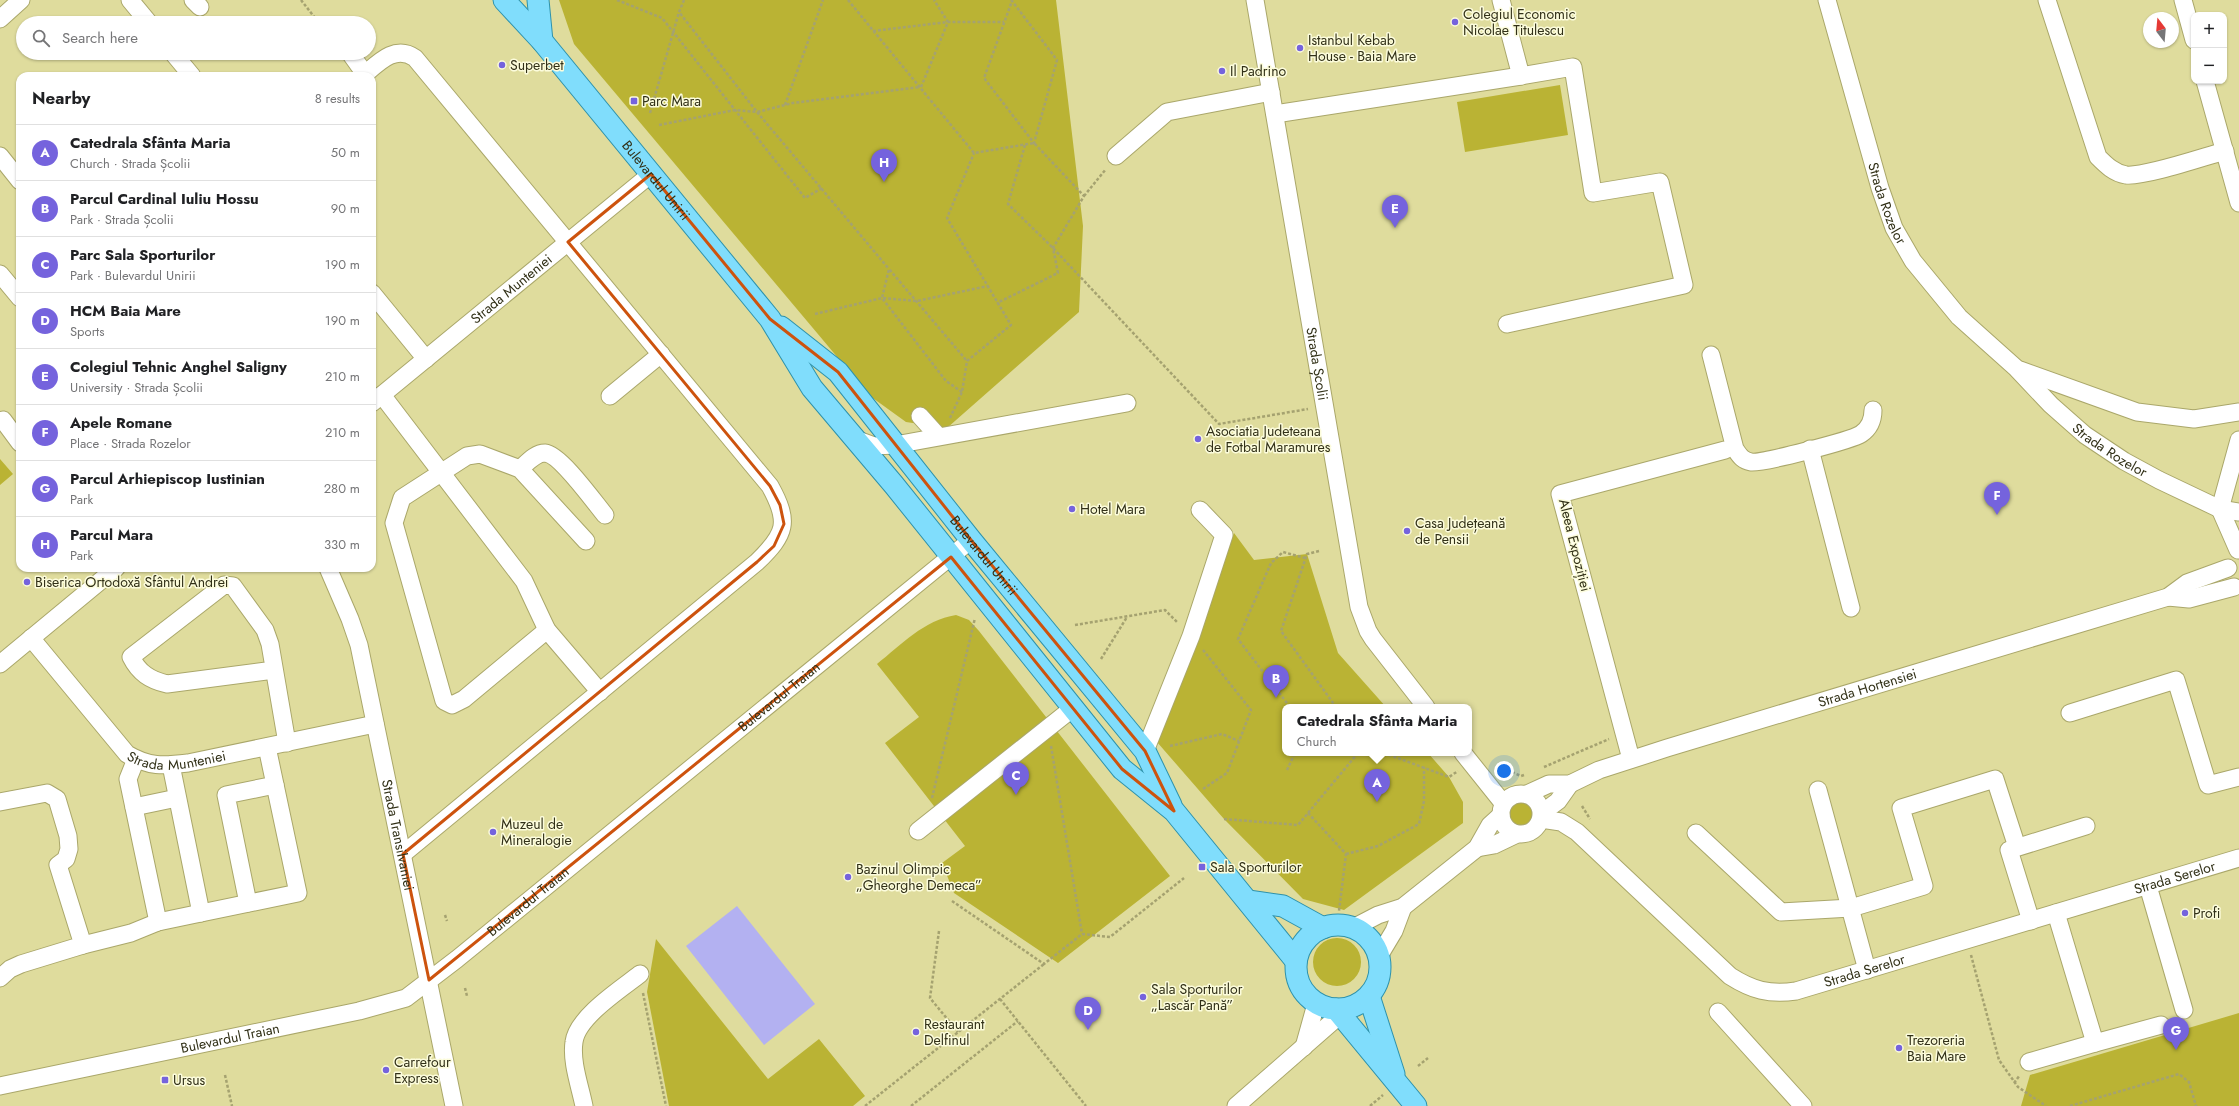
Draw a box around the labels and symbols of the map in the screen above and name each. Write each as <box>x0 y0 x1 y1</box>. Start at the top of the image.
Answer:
place label: Colegiul Economic Nicolae Titulescu <box>1463 4 1575 40</box>
north arrow <box>2143 12 2179 48</box>
marker: Colegiul Economic Nicolae Titulescu <box>1450 17 1460 27</box>
place label: Istanbul Kebab House - Baia Mare <box>1308 30 1416 66</box>
marker: Istanbul Kebab House - Baia Mare <box>1295 43 1305 53</box>
place label: Superbet <box>510 55 564 75</box>
marker: Superbet <box>497 60 507 70</box>
place label: Il Padrino <box>1230 61 1287 81</box>
marker: Il Padrino <box>1217 66 1227 76</box>
place label: Parc Mara <box>642 91 701 111</box>
marker: Parc Mara <box>629 96 639 106</box>
street label: Bulevardul Unirii <box>617 136 695 224</box>
pin: H <box>871 149 897 182</box>
street label: Strada Rozelor <box>1863 160 1911 248</box>
pin: E <box>1382 195 1408 228</box>
street label: Strada Munteniei <box>466 249 556 328</box>
street label: Strada Școlii <box>1301 325 1333 402</box>
street label: Strada Rozelor <box>2068 418 2151 482</box>
place label: Asociatia Judeteana de Fotbal Maramures <box>1206 421 1331 457</box>
marker: Asociatia Judeteana de Fotbal Maramures <box>1193 434 1203 444</box>
pin: F <box>1984 482 2010 515</box>
street label: Aleea Expoziției <box>1553 497 1596 594</box>
place label: Hotel Mara <box>1080 499 1145 519</box>
marker: Hotel Mara <box>1067 504 1077 514</box>
street label: Bulevardul Unirii <box>945 511 1023 600</box>
place label: Casa Județeană de Pensii <box>1415 513 1505 549</box>
marker: Casa Județeană de Pensii <box>1402 526 1412 536</box>
place label: Biserica Ortodoxă Sfântul Andrei <box>35 572 228 592</box>
marker: Biserica Ortodoxă Sfântul Andrei <box>22 577 32 587</box>
street label: Bulevardul Traian <box>734 657 824 736</box>
street label: Strada Hortensiei <box>1815 663 1919 712</box>
pin: B <box>1263 665 1289 698</box>
street label: Strada Munteniei <box>124 745 228 775</box>
your location <box>1494 761 1514 781</box>
pin: C <box>1003 762 1029 795</box>
pin: A <box>1364 769 1390 802</box>
street label: Strada Transilvaniei <box>377 778 419 892</box>
place label: Muzeul de Mineralogie <box>501 814 572 850</box>
marker: Muzeul de Mineralogie <box>488 827 498 837</box>
street label: Strada Serelor <box>2132 856 2218 899</box>
place label: Sala Sporturilor <box>1210 857 1302 877</box>
place label: Bazinul Olimpic „Gheorghe Demeca” <box>856 859 982 895</box>
street label: Bulevardul Traian <box>482 862 573 941</box>
marker: Sala Sporturilor <box>1197 862 1207 872</box>
marker: Bazinul Olimpic „Gheorghe Demeca” <box>843 872 853 882</box>
place label: Profi <box>2193 903 2220 923</box>
marker: Profi <box>2180 908 2190 918</box>
street label: Strada Serelor <box>1821 949 1908 992</box>
place label: Sala Sporturilor „Lascăr Pană” <box>1151 979 1243 1015</box>
marker: Sala Sporturilor „Lascăr Pană” <box>1138 992 1148 1002</box>
pin: D <box>1075 997 1101 1030</box>
place label: Restaurant Delfinul <box>924 1014 985 1050</box>
pin: G <box>2163 1017 2189 1050</box>
street label: Bulevardul Traian <box>179 1018 281 1058</box>
marker: Restaurant Delfinul <box>911 1027 921 1037</box>
place label: Trezoreria Baia Mare <box>1907 1030 1966 1066</box>
marker: Trezoreria Baia Mare <box>1894 1043 1904 1053</box>
place label: Carrefour Express <box>394 1052 451 1088</box>
marker: Carrefour Express <box>381 1065 391 1075</box>
place label: Ursus <box>173 1070 206 1090</box>
marker: Ursus <box>160 1075 170 1085</box>

